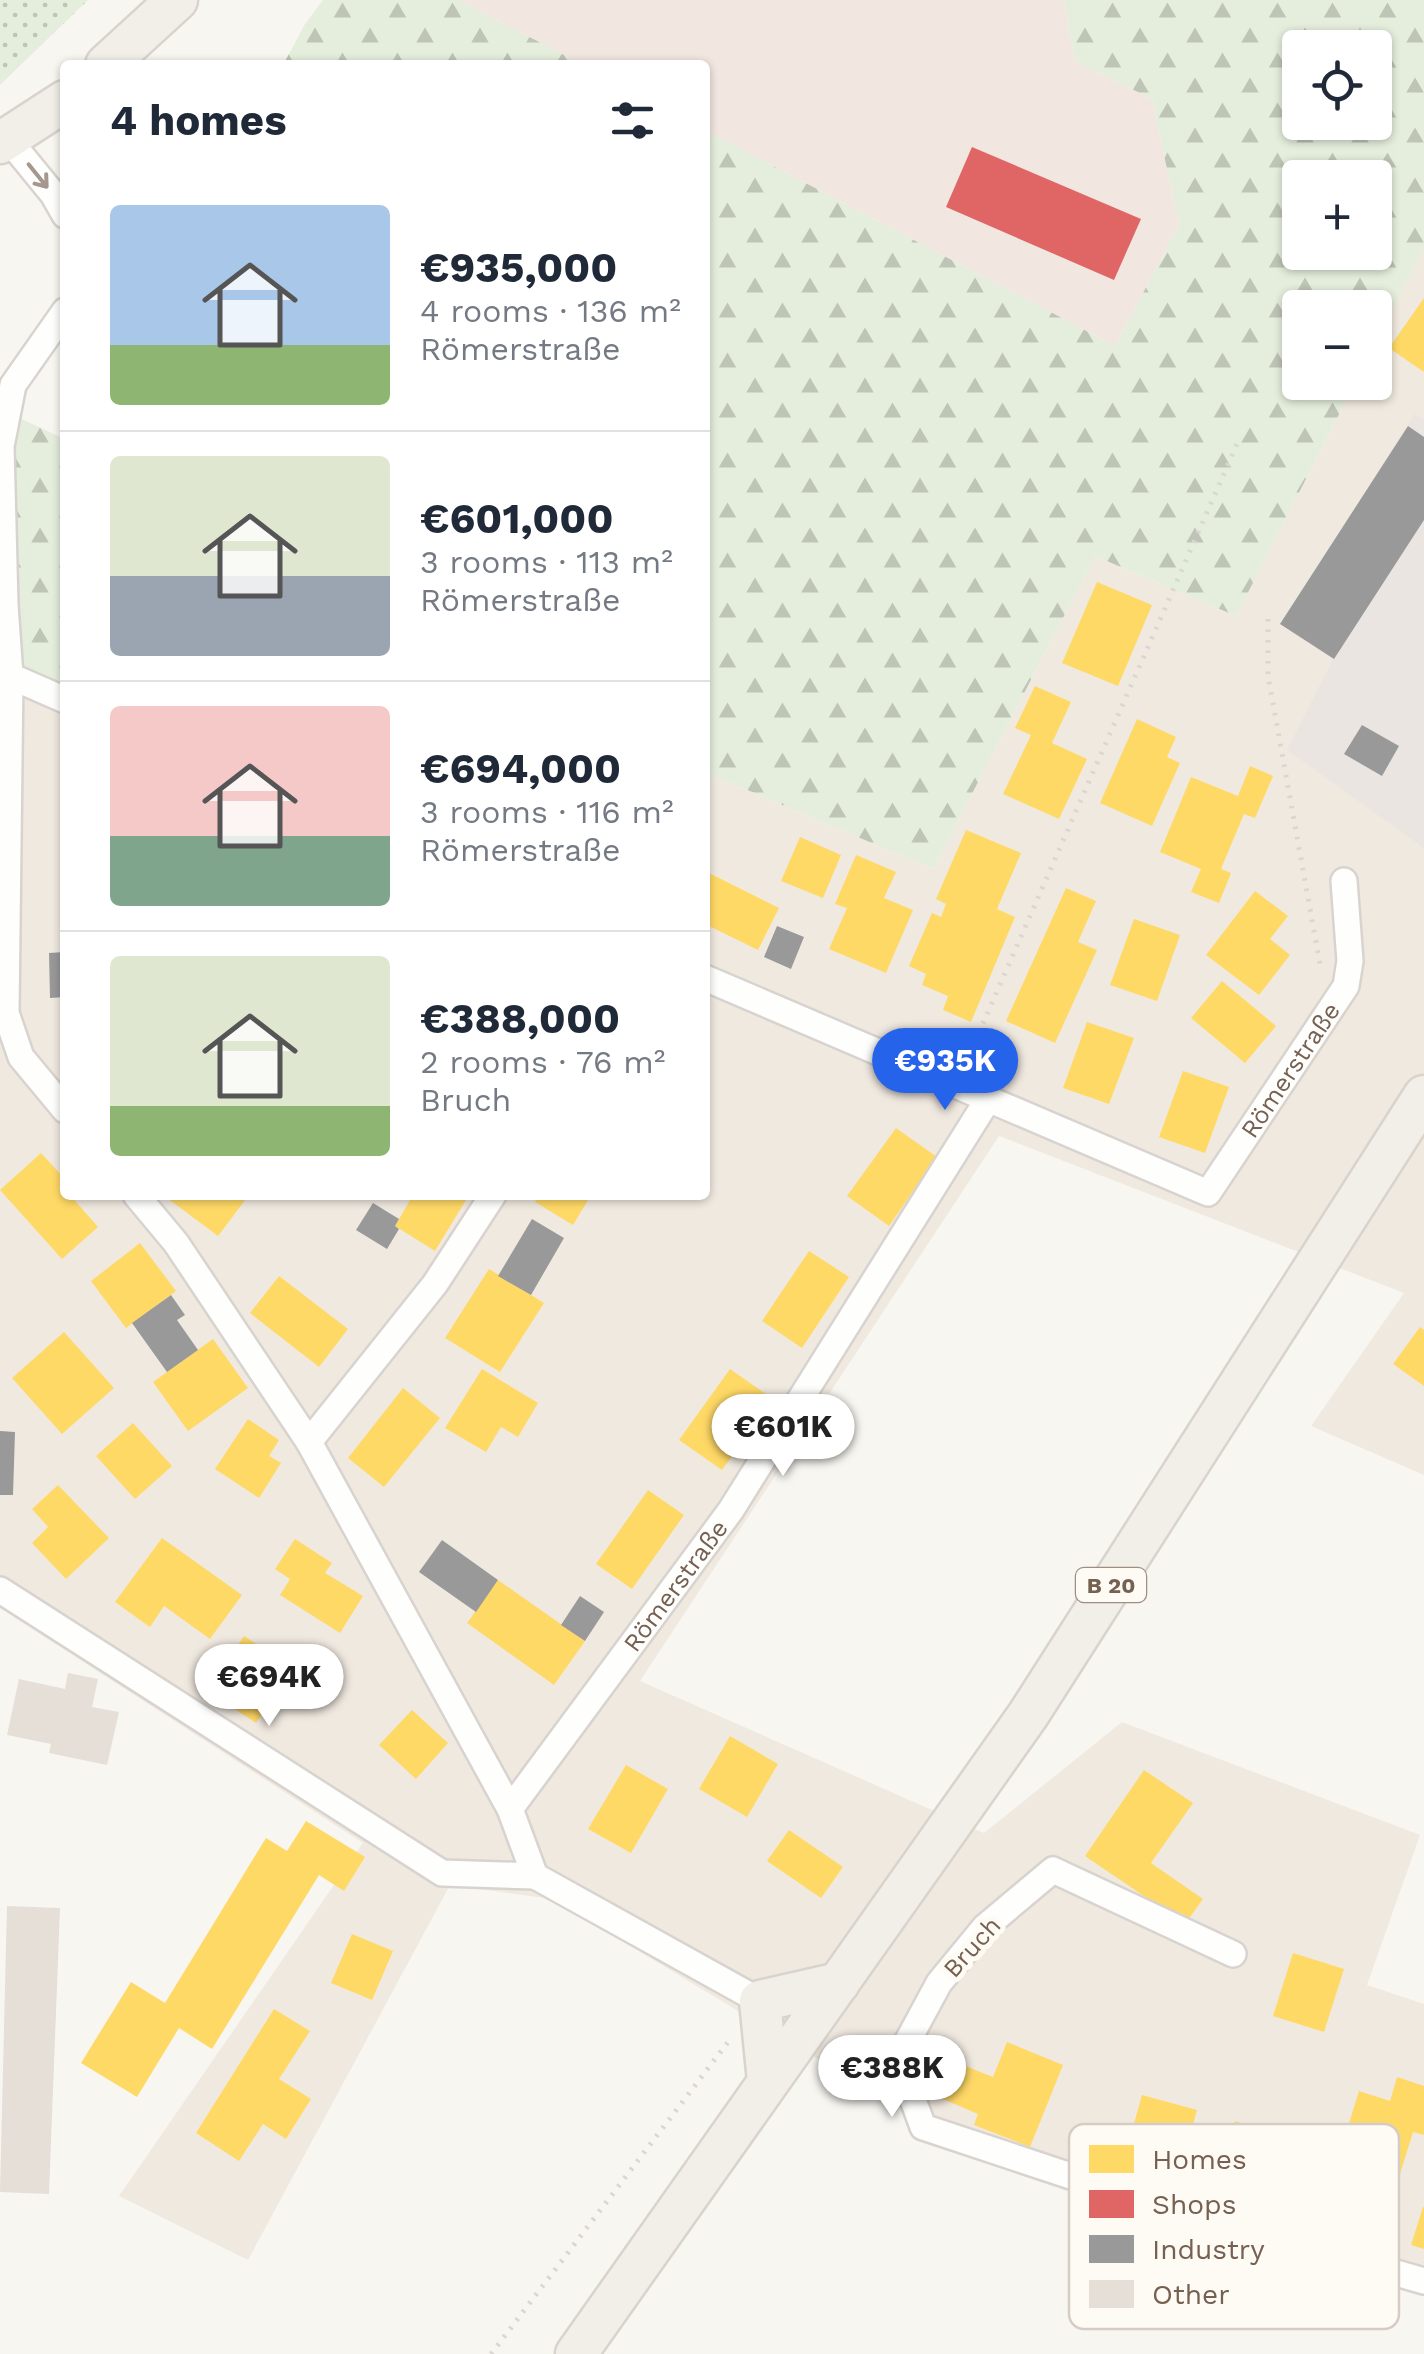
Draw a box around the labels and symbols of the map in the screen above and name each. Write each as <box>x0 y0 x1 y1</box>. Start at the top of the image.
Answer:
one-way arrow <box>27 162 49 188</box>
street label: Römerstraße <box>1235 997 1346 1143</box>
pin: €935K <box>875 1028 1015 1113</box>
pin: €601K <box>713 1394 853 1479</box>
street label: Römerstraße <box>617 1514 733 1657</box>
road number: B 20 <box>1076 1568 1146 1602</box>
pin: €694K <box>199 1644 339 1729</box>
street label: Bruch <box>937 1911 1007 1983</box>
pin: €388K <box>822 2035 962 2120</box>
legend <box>1069 2124 1399 2329</box>
text: Homes <box>1152 2143 1247 2176</box>
text: Shops <box>1152 2188 1236 2221</box>
text: Industry <box>1152 2233 1265 2266</box>
text: Other <box>1152 2278 1230 2311</box>

